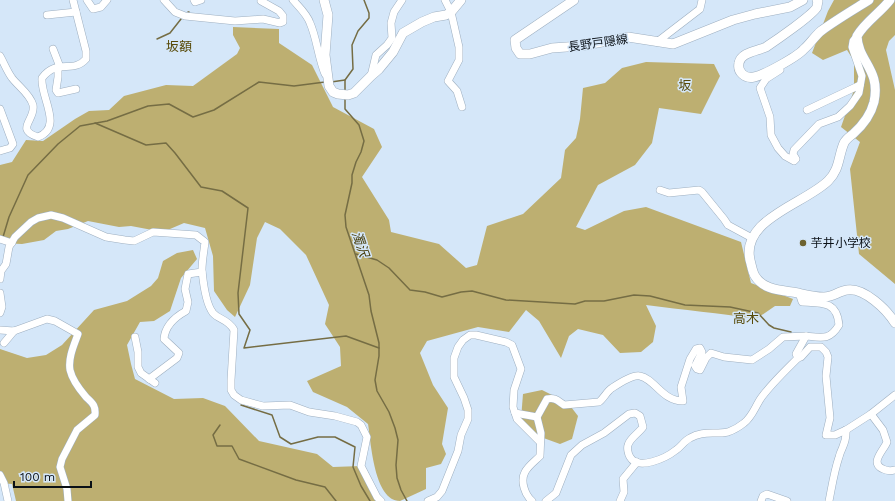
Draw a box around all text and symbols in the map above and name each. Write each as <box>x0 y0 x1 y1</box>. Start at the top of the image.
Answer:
street label: 長野戸隠線 <box>567 32 629 54</box>
district label: 坂額 <box>166 39 192 54</box>
district label: 坂 <box>678 78 692 93</box>
water label: 濁沢 <box>349 229 372 261</box>
place label: 芋井小学校 <box>811 236 871 250</box>
marker: 芋井小学校 <box>798 238 808 248</box>
district label: 高木 <box>733 311 759 326</box>
scale bar <box>14 463 91 489</box>
text: 100 m <box>20 470 55 484</box>

